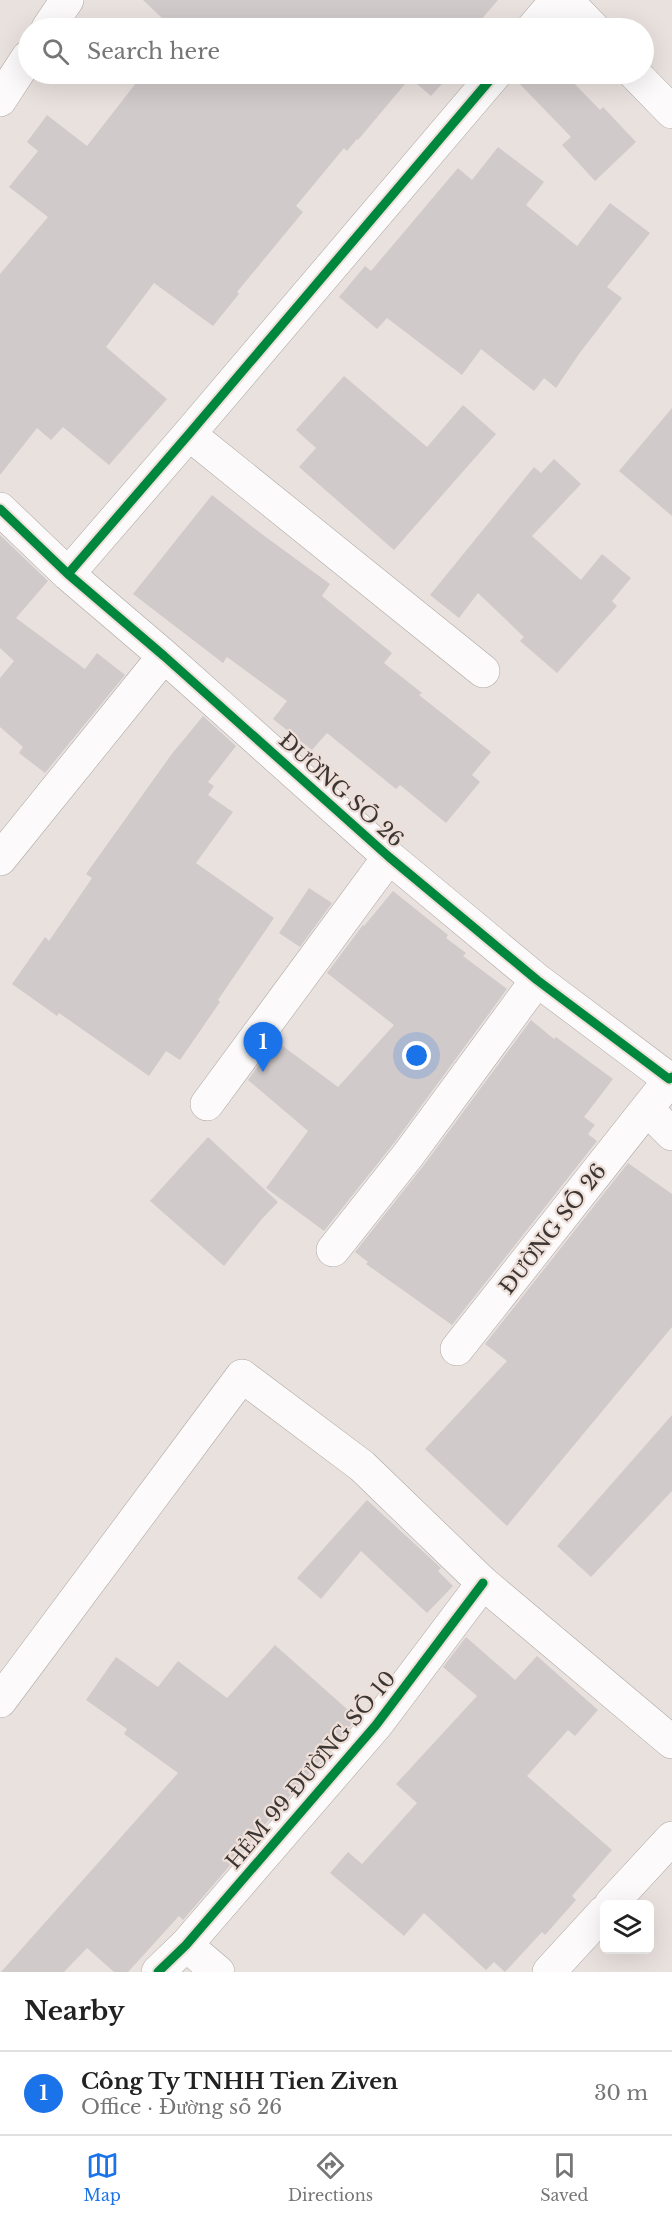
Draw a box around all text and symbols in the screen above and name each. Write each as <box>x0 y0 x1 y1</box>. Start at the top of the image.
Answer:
search box <box>18 18 654 84</box>
icon: search <box>39 35 72 68</box>
text: Search here <box>87 38 220 65</box>
street label: ĐƯỜNG SỐ 26 <box>273 727 409 853</box>
pin: 1 <box>244 1022 282 1072</box>
your location <box>402 1041 431 1070</box>
street label: ĐƯỜNG SỐ 26 <box>494 1159 612 1299</box>
street label: HẺM 99 ĐƯỜNG SỐ 10 <box>221 1666 401 1874</box>
map controls <box>600 1900 654 1954</box>
button: layers <box>600 1900 654 1954</box>
text: Nearby <box>24 1995 125 2027</box>
text: Công Ty TNHH Tien Ziven <box>81 2068 398 2095</box>
text: 1 <box>39 2081 48 2105</box>
text: 30 m <box>594 2081 648 2105</box>
text: Office · Đường số 26 <box>81 2095 282 2119</box>
tab: Map <box>84 2149 121 2205</box>
tab: Directions <box>288 2149 373 2205</box>
tab: Saved <box>540 2149 588 2205</box>

